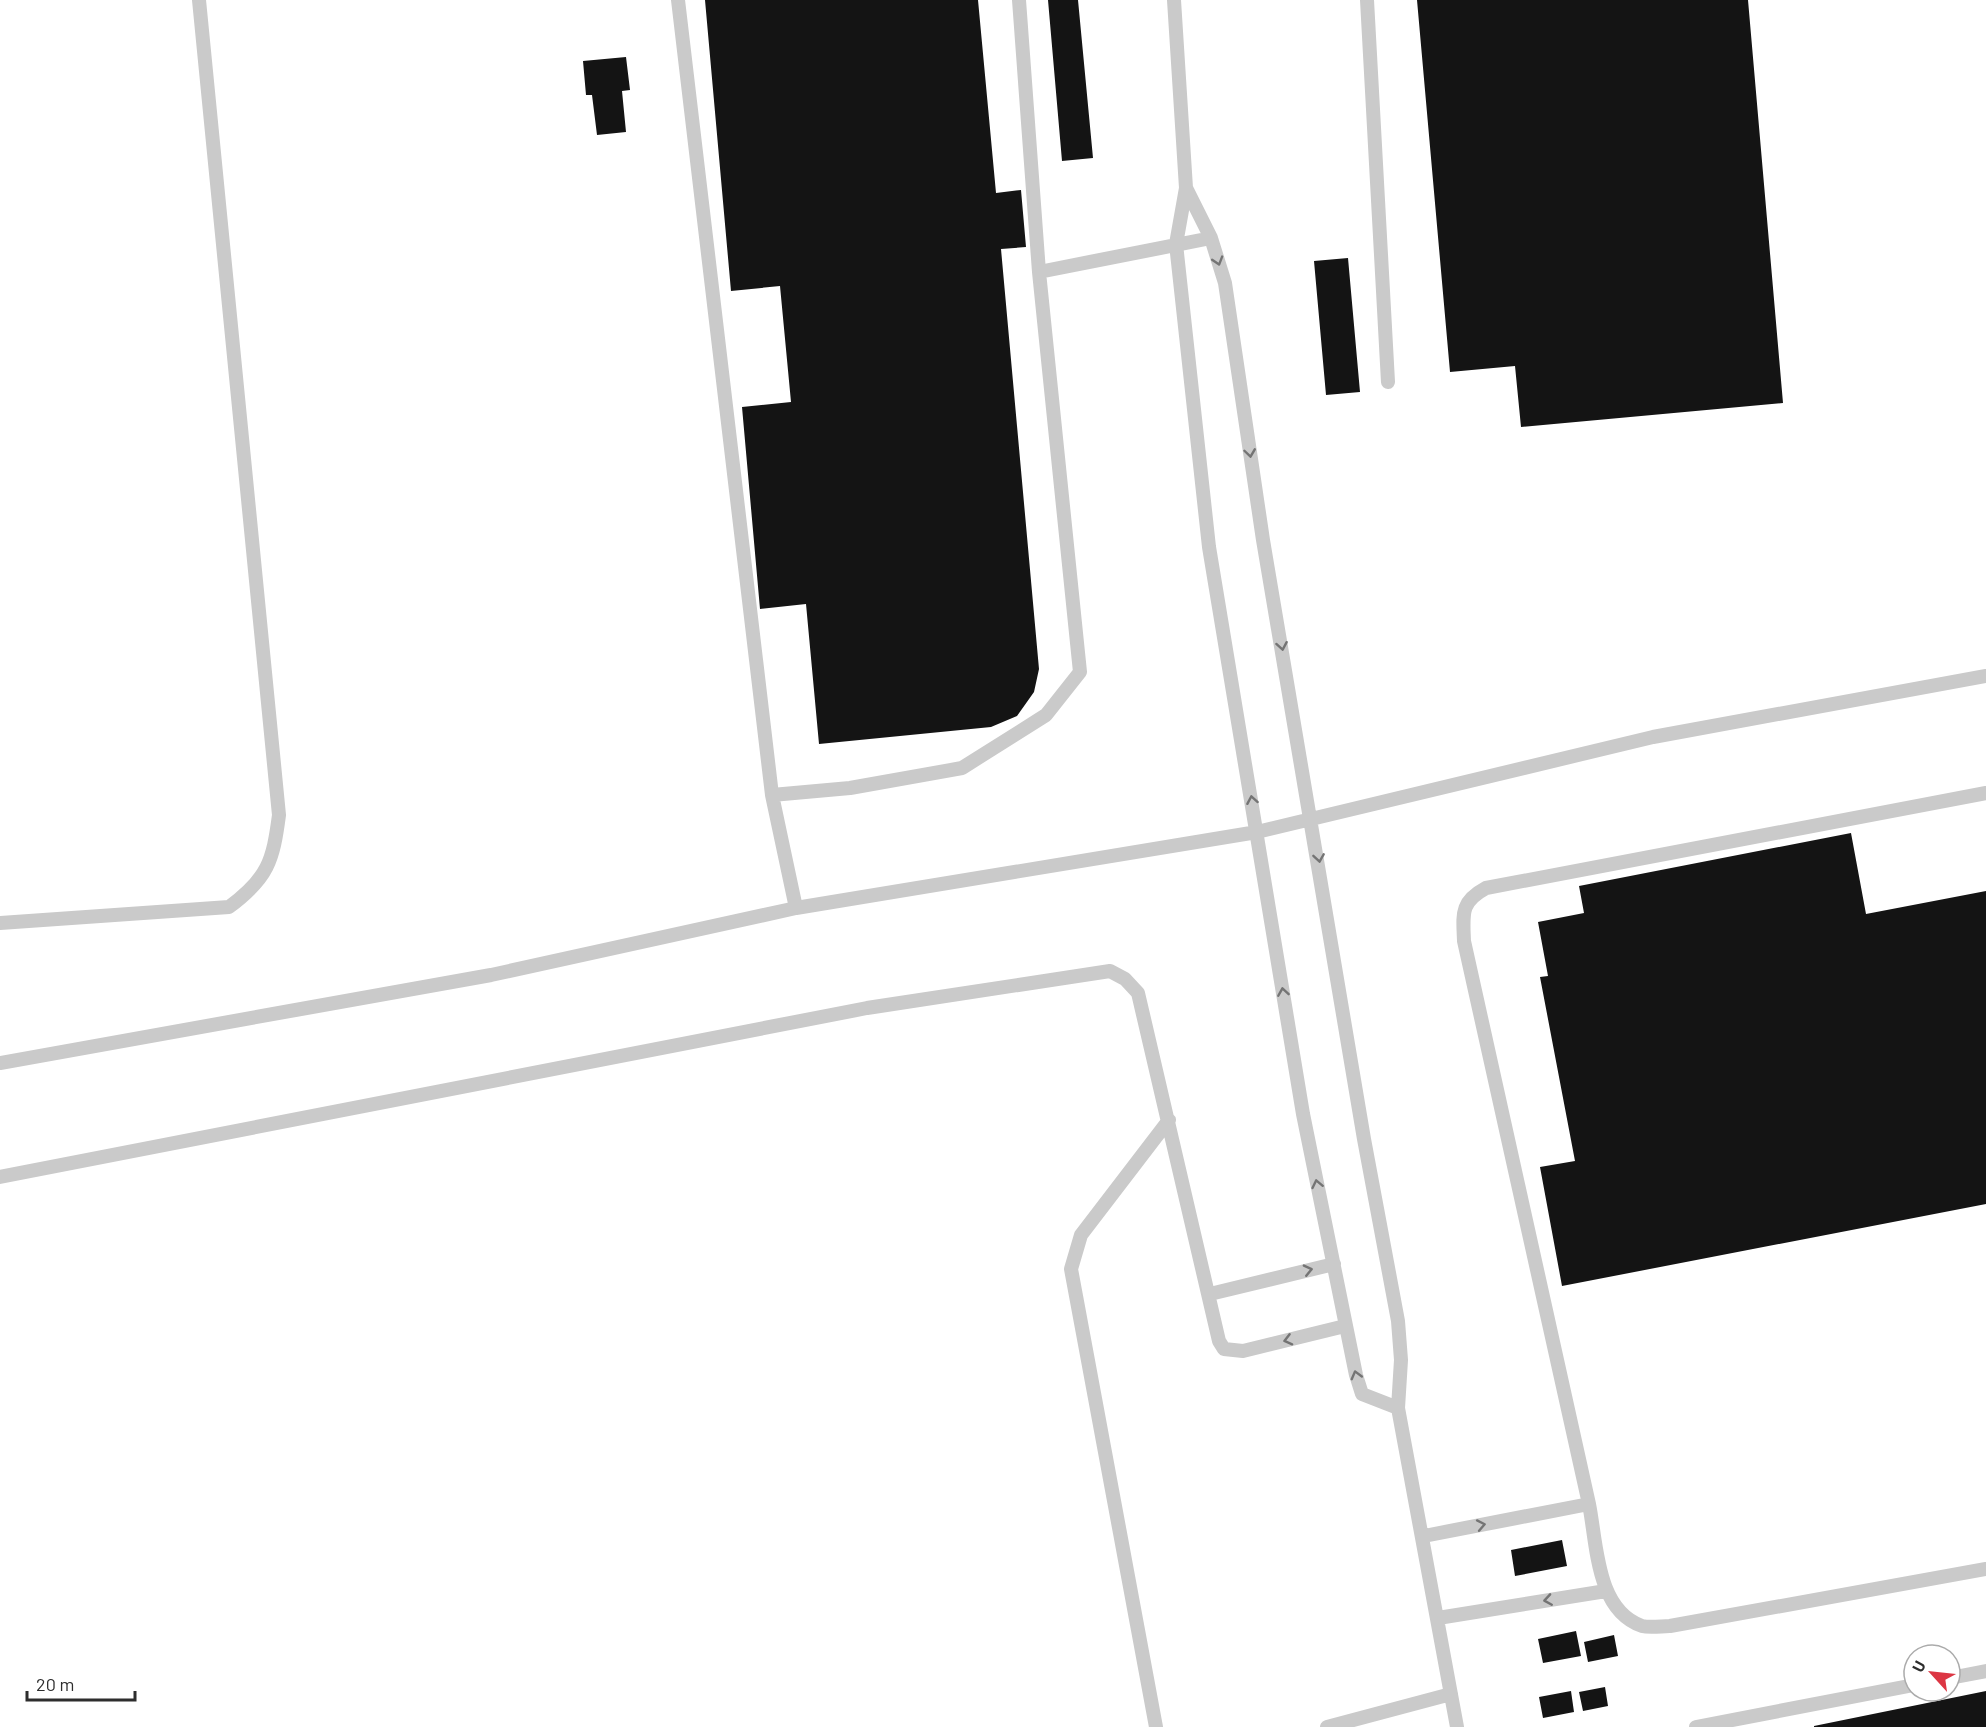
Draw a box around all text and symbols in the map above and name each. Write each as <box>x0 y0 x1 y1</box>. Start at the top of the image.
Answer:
one-way arrow <box>1211 255 1223 266</box>
one-way arrow <box>1244 448 1256 458</box>
one-way arrow <box>1275 640 1288 650</box>
one-way arrow <box>1246 795 1259 805</box>
one-way arrow <box>1312 854 1324 863</box>
one-way arrow <box>1278 987 1290 997</box>
one-way arrow <box>1312 1179 1325 1189</box>
one-way arrow <box>1303 1265 1313 1278</box>
one-way arrow <box>1283 1332 1293 1345</box>
one-way arrow <box>1351 1370 1364 1380</box>
one-way arrow <box>1476 1519 1486 1532</box>
one-way arrow <box>1543 1594 1553 1606</box>
north arrow <box>1902 1643 1962 1703</box>
text: U <box>1907 1657 1929 1675</box>
scale bar <box>27 1664 135 1702</box>
text: 20 m <box>36 1673 74 1695</box>

